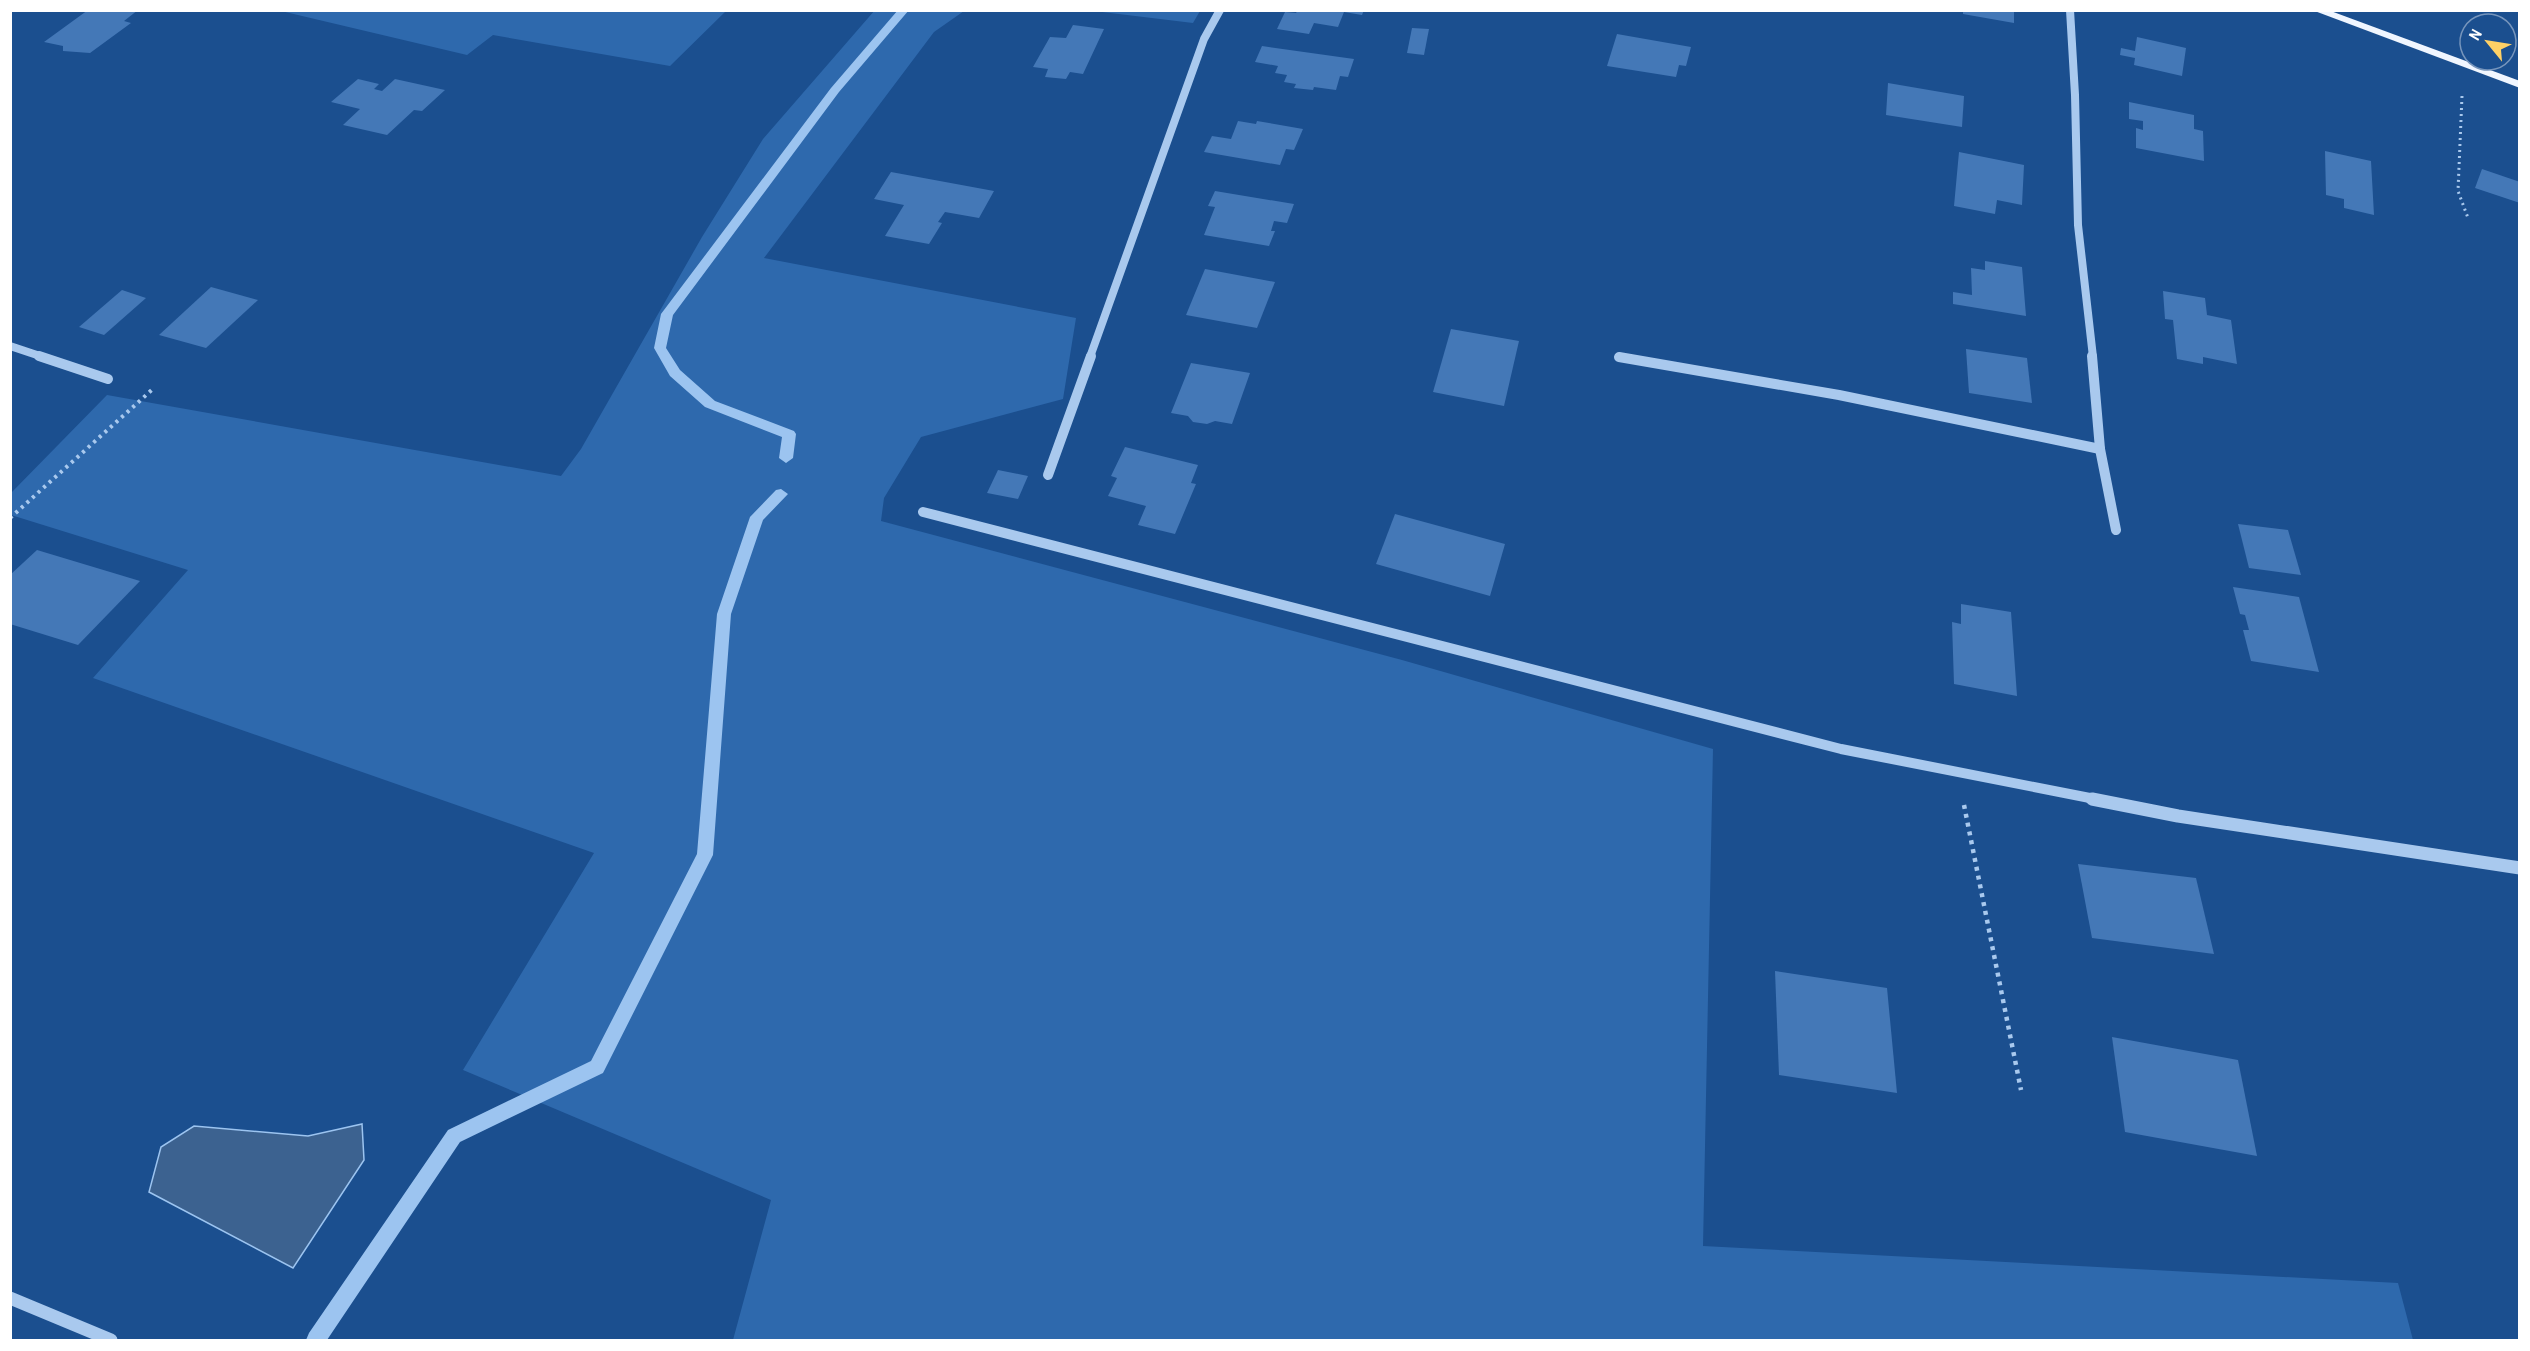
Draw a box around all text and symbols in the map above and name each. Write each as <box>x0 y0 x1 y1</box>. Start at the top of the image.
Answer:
north arrow <box>2458 12 2518 72</box>
text: N <box>2463 25 2487 44</box>

